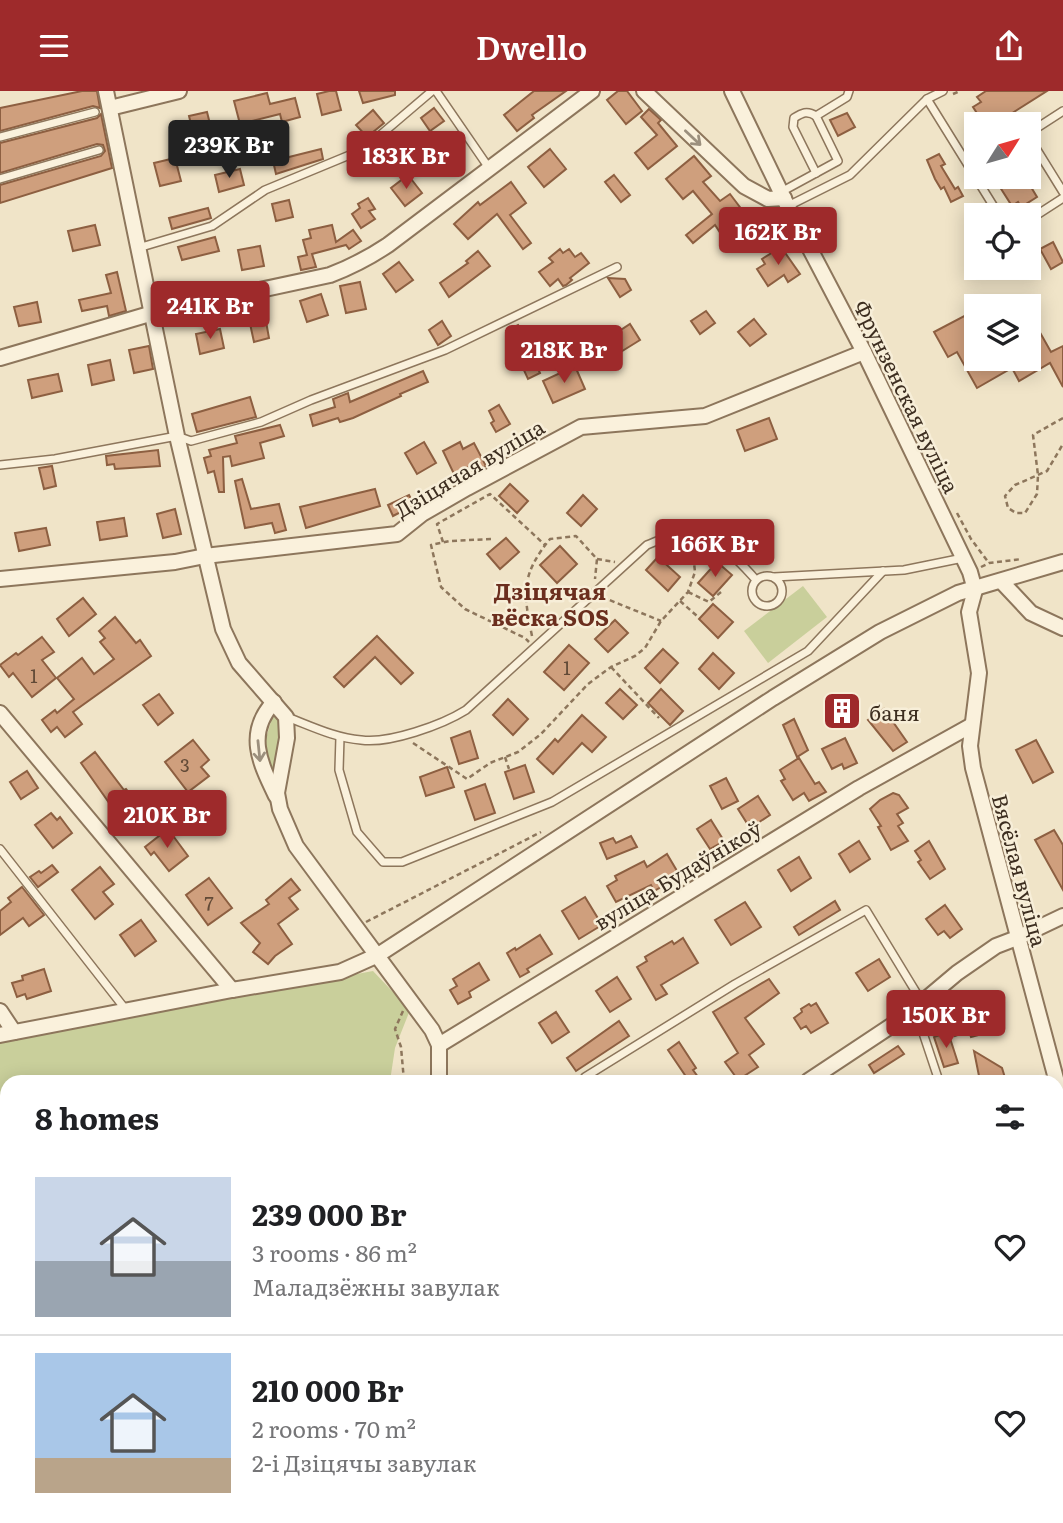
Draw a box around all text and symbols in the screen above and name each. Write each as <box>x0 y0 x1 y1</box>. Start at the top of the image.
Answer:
text: Dwello <box>476 22 587 70</box>
icon: menu <box>35 27 73 65</box>
icon: share <box>990 27 1028 65</box>
north arrow <box>964 112 1041 189</box>
map controls <box>964 112 1041 371</box>
pin: 239K Br <box>164 120 294 180</box>
text: 239K Br <box>184 126 274 160</box>
one-way arrow <box>684 130 702 146</box>
pin: 183K Br <box>341 132 471 191</box>
text: 183K Br <box>363 137 449 171</box>
button: locate <box>964 203 1041 280</box>
pin: 162K Br <box>713 207 843 267</box>
text: 162K Br <box>735 213 821 247</box>
pin: 241K Br <box>145 281 275 341</box>
text: 241K Br <box>167 287 253 321</box>
street label: Фрунзенская вуліца <box>848 294 969 498</box>
button: layers <box>964 294 1041 371</box>
pin: 218K Br <box>499 325 629 385</box>
text: 218K Br <box>521 331 607 365</box>
street label: Дзіцячая вуліца <box>388 410 550 524</box>
pin: 166K Br <box>650 519 780 579</box>
text: 166K Br <box>671 525 759 559</box>
district label: Дзіцячая вёска SOS <box>491 573 609 633</box>
house number: 1 <box>563 654 571 681</box>
house number: 1 <box>30 662 38 689</box>
building icon: баня <box>821 690 863 732</box>
place label: баня <box>869 696 920 727</box>
one-way arrow <box>253 739 266 762</box>
house number: 3 <box>180 751 190 778</box>
street label: Вясёлая вуліца <box>986 790 1056 950</box>
pin: 210K Br <box>102 791 232 850</box>
text: 210K Br <box>123 796 211 830</box>
street label: вуліца Будаўнікоў <box>587 811 767 936</box>
house number: 7 <box>204 889 214 916</box>
pin: 150K Br <box>881 991 1011 1050</box>
text: 150K Br <box>902 996 990 1030</box>
text: 8 homes <box>35 1095 159 1139</box>
icon: filters <box>991 1098 1029 1136</box>
text: 239 000 Br <box>252 1191 407 1235</box>
icon: home <box>91 1205 175 1289</box>
icon: heart <box>991 1228 1029 1266</box>
text: 3 rooms · 86 m² <box>252 1235 417 1269</box>
text: Маладзёжны завулак <box>252 1269 500 1303</box>
text: 210 000 Br <box>252 1367 403 1411</box>
icon: home <box>91 1381 175 1465</box>
icon: heart <box>991 1404 1029 1442</box>
text: 2 rooms · 70 m² <box>252 1411 416 1445</box>
text: 2-і Дзіцячы завулак <box>252 1445 476 1479</box>

